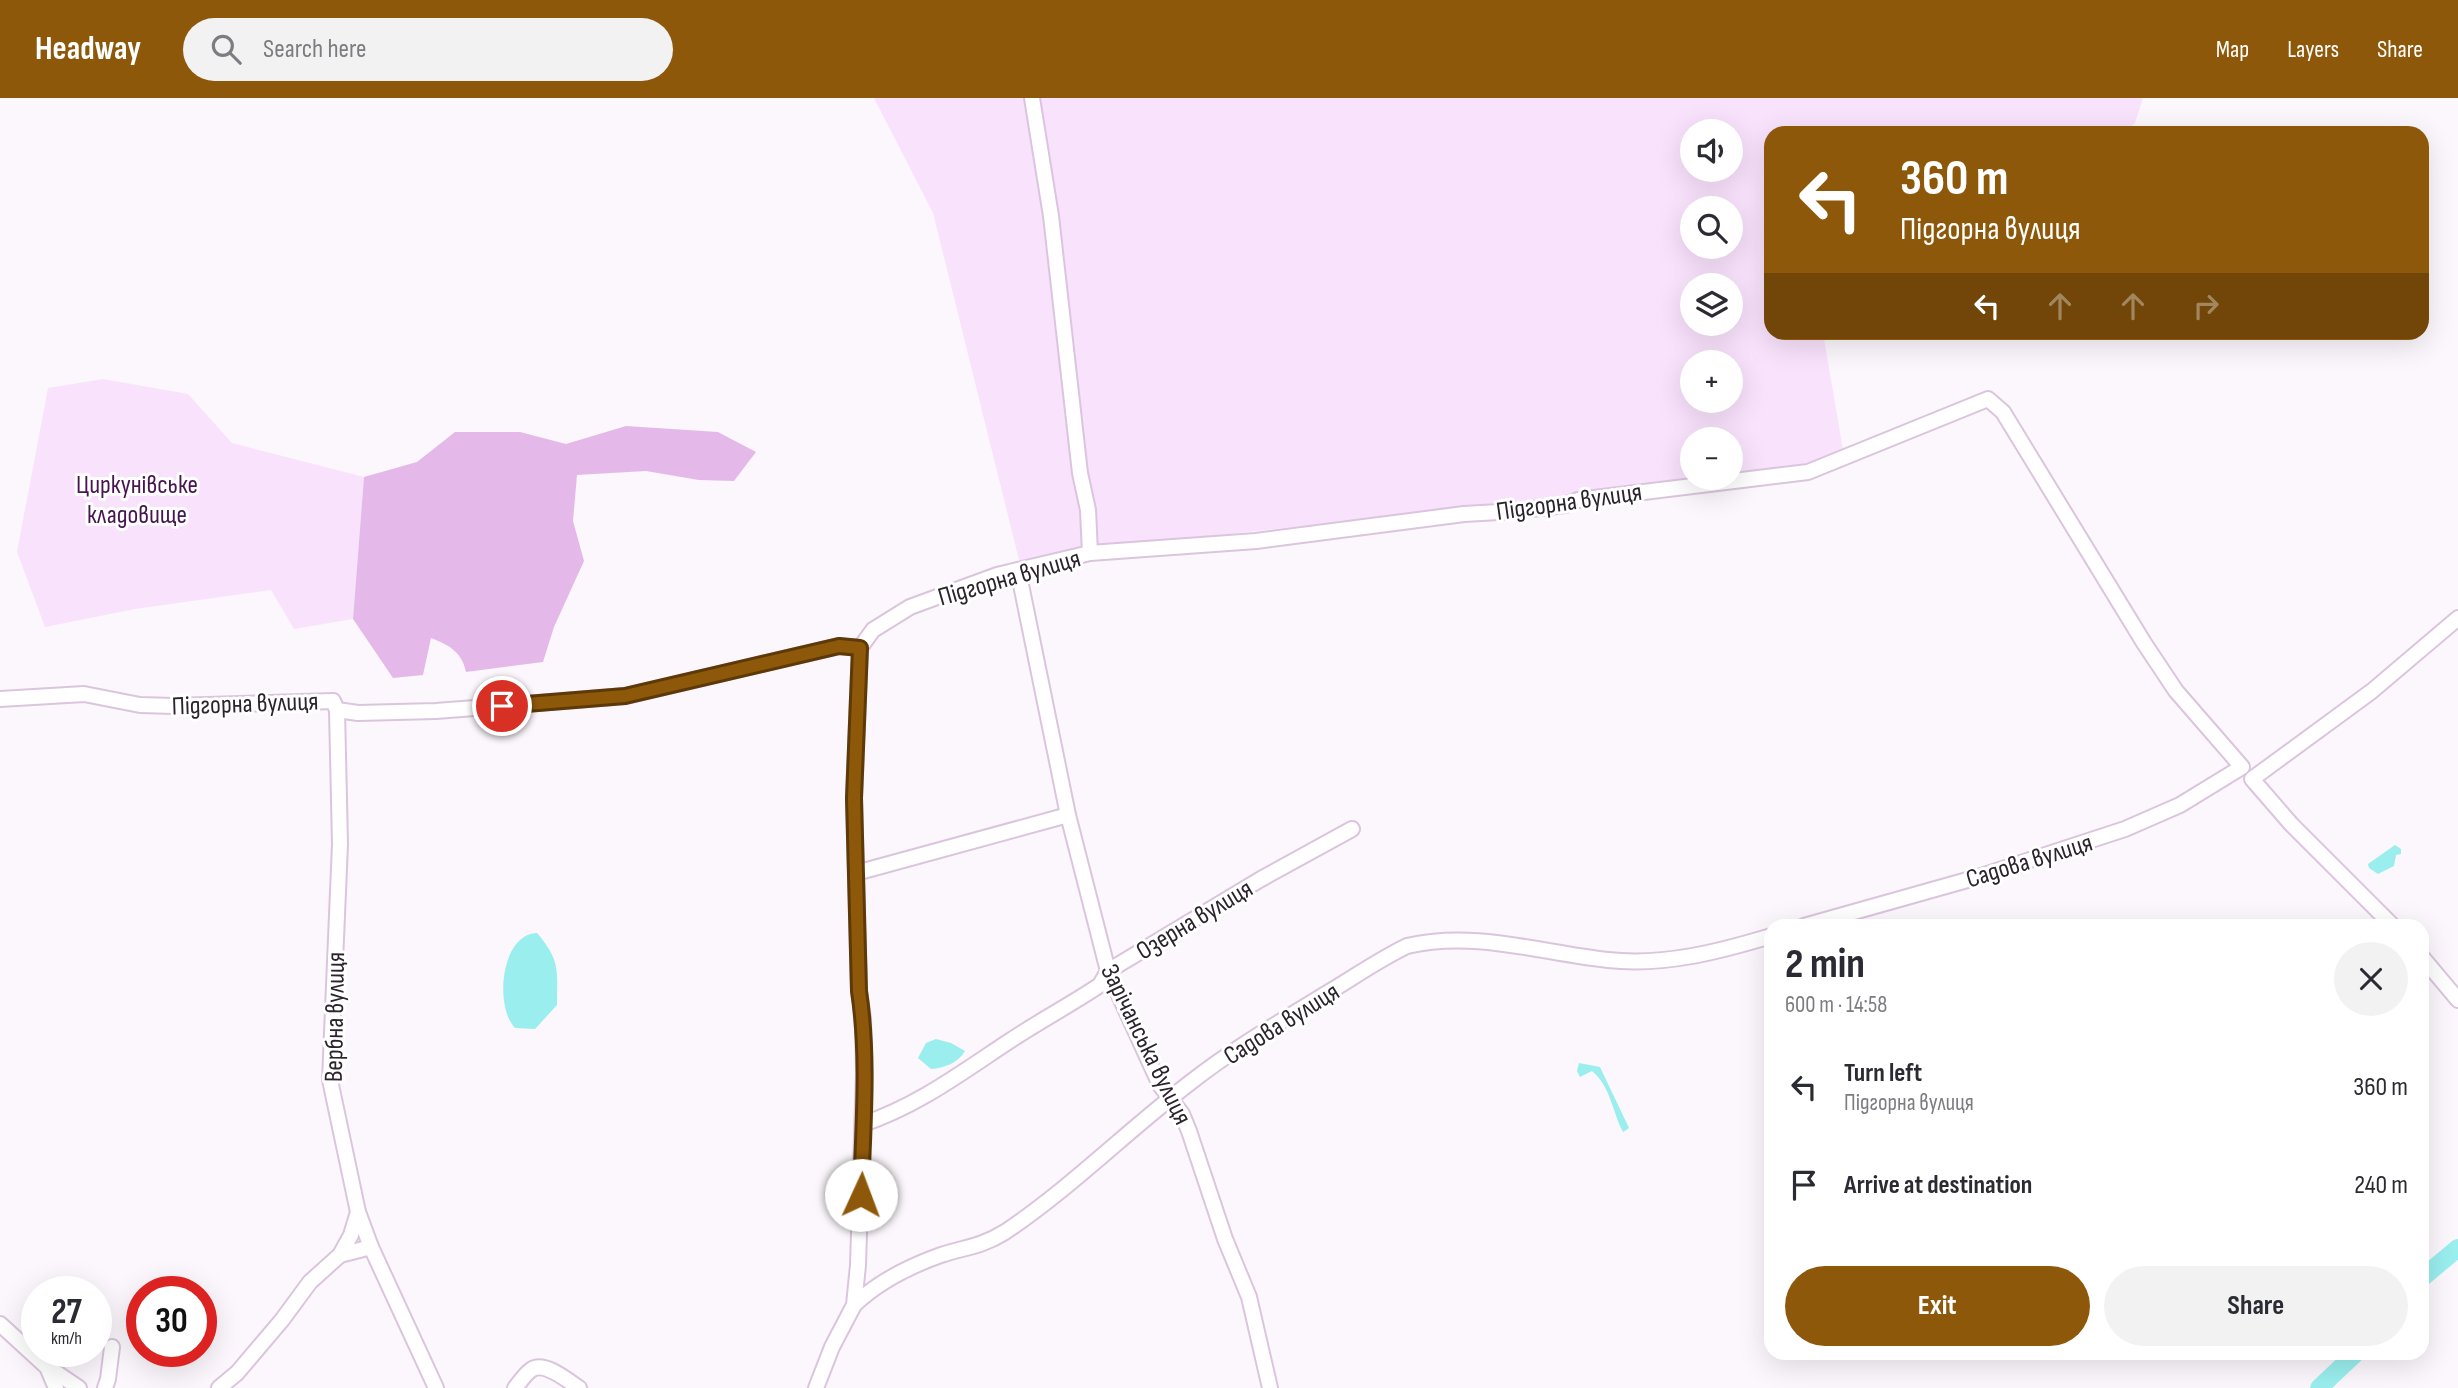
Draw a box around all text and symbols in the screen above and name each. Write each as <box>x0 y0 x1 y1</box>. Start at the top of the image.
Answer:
search box <box>183 18 673 81</box>
text: Headway <box>35 29 141 69</box>
icon: search <box>207 30 245 68</box>
text: Search here <box>263 34 366 65</box>
text: Map <box>2216 35 2249 64</box>
text: Layers <box>2287 35 2339 64</box>
text: Share <box>2377 35 2423 64</box>
map controls <box>1680 119 1743 490</box>
button: sound <box>1680 119 1743 182</box>
text: 360 m <box>1900 150 2008 209</box>
icon: left <box>1785 154 1876 245</box>
button: search <box>1680 196 1743 259</box>
text: Підгорна вулиця <box>1900 210 2081 249</box>
button: layers <box>1680 273 1743 336</box>
icon: left <box>1968 287 2006 325</box>
icon: ahead <box>2041 287 2079 325</box>
icon: ahead <box>2114 287 2152 325</box>
icon: right <box>2187 287 2225 325</box>
button: + <box>1680 350 1743 413</box>
button: − <box>1680 427 1743 490</box>
park label: Циркунівське кладовище <box>76 470 198 531</box>
street label: Підгорна вулиця <box>1494 477 1644 528</box>
street label: Підгорна вулиця <box>935 543 1084 614</box>
pin <box>472 676 532 736</box>
street label: Підгорна вулиця <box>171 686 319 723</box>
icon: arrive <box>483 687 521 725</box>
street label: Садова вулиця <box>1963 828 2096 895</box>
street label: Озерна вулиця <box>1131 873 1259 967</box>
text: 2 min <box>1785 939 1865 990</box>
button: close <box>2334 942 2408 1016</box>
street label: Вербна вулиця <box>319 952 352 1082</box>
street label: Зарічанська вулиця <box>1093 959 1198 1130</box>
street label: Садова вулиця <box>1218 977 1345 1072</box>
text: 600 m · 14:58 <box>1785 991 1887 1019</box>
text: Turn left <box>1844 1058 1922 1089</box>
icon: left <box>1785 1068 1823 1106</box>
text: 360 m <box>2353 1072 2408 1103</box>
text: Підгорна вулиця <box>1844 1089 1974 1117</box>
position arrow <box>824 1158 898 1232</box>
icon: arrive <box>1785 1166 1823 1204</box>
text: Arrive at destination <box>1844 1170 2032 1201</box>
text: 240 m <box>2354 1170 2408 1201</box>
button: Exit <box>1785 1266 2090 1346</box>
button: Share <box>2104 1266 2408 1346</box>
speed limit sign: 30 <box>126 1276 217 1367</box>
text: 27 <box>51 1291 82 1334</box>
text: km/h <box>51 1328 82 1349</box>

